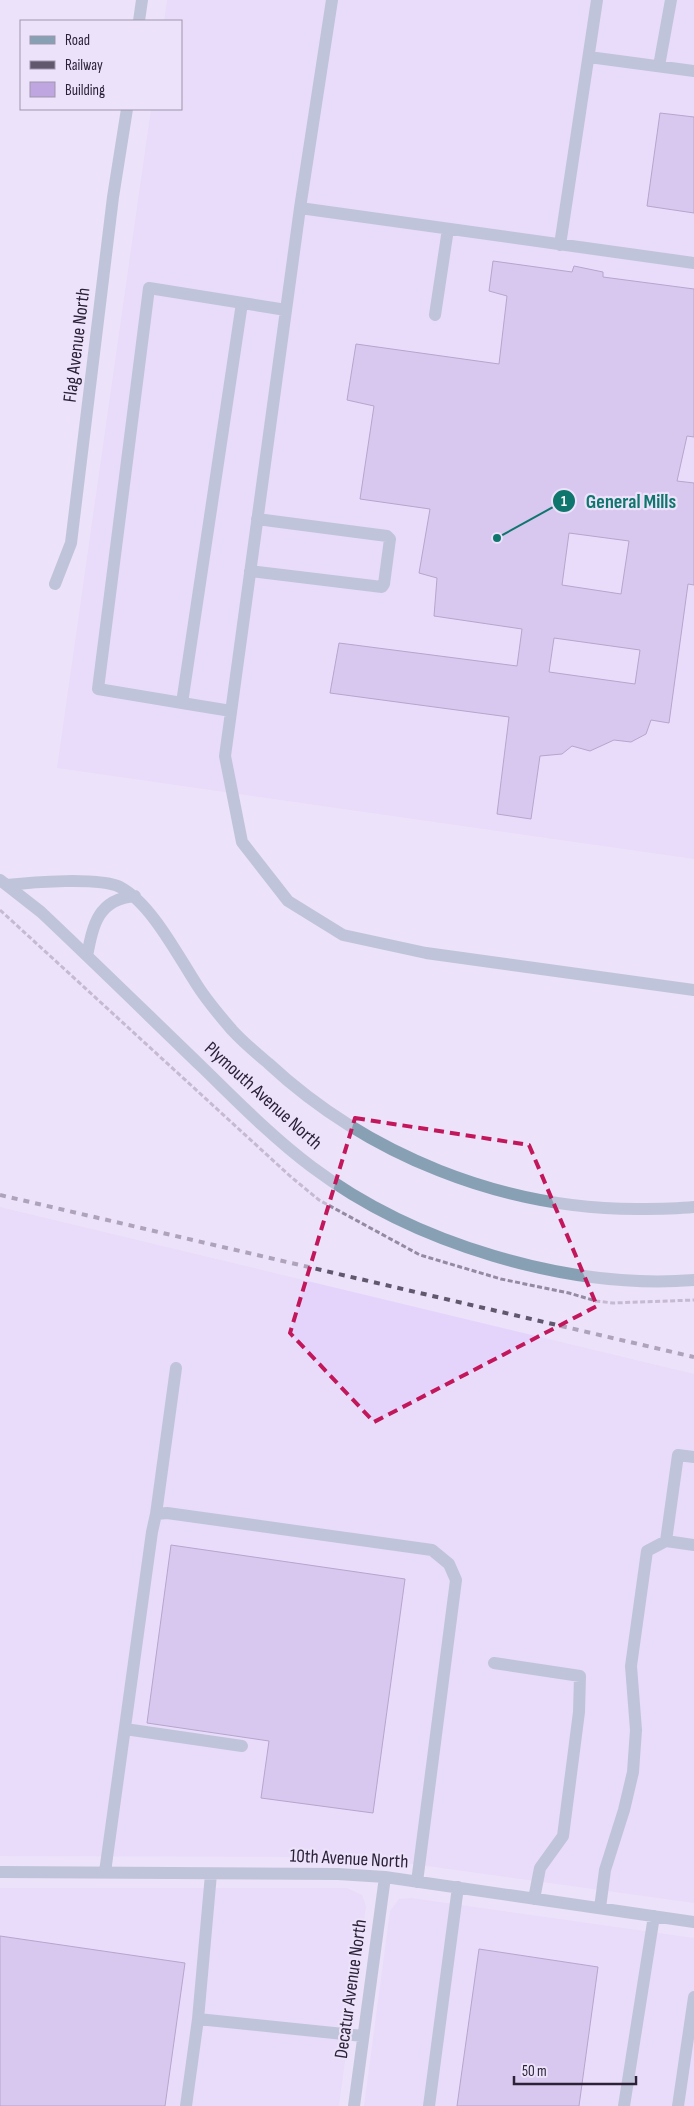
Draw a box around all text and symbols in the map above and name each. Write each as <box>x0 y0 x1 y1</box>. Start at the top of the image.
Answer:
legend <box>20 20 182 110</box>
text: Road <box>65 31 90 50</box>
text: Railway <box>65 56 103 75</box>
text: Building <box>65 81 105 100</box>
street label: Flag Avenue North <box>59 286 95 404</box>
callout: General Mills <box>551 484 686 519</box>
text: General Mills <box>586 490 676 514</box>
text: 1 <box>561 492 567 511</box>
street label: Plymouth Avenue North <box>199 1037 327 1155</box>
street label: 10th Avenue North <box>289 1844 409 1874</box>
street label: Decatur Avenue North <box>330 1918 372 2060</box>
scale bar <box>514 2054 636 2086</box>
text: 50 m <box>522 2062 547 2081</box>

